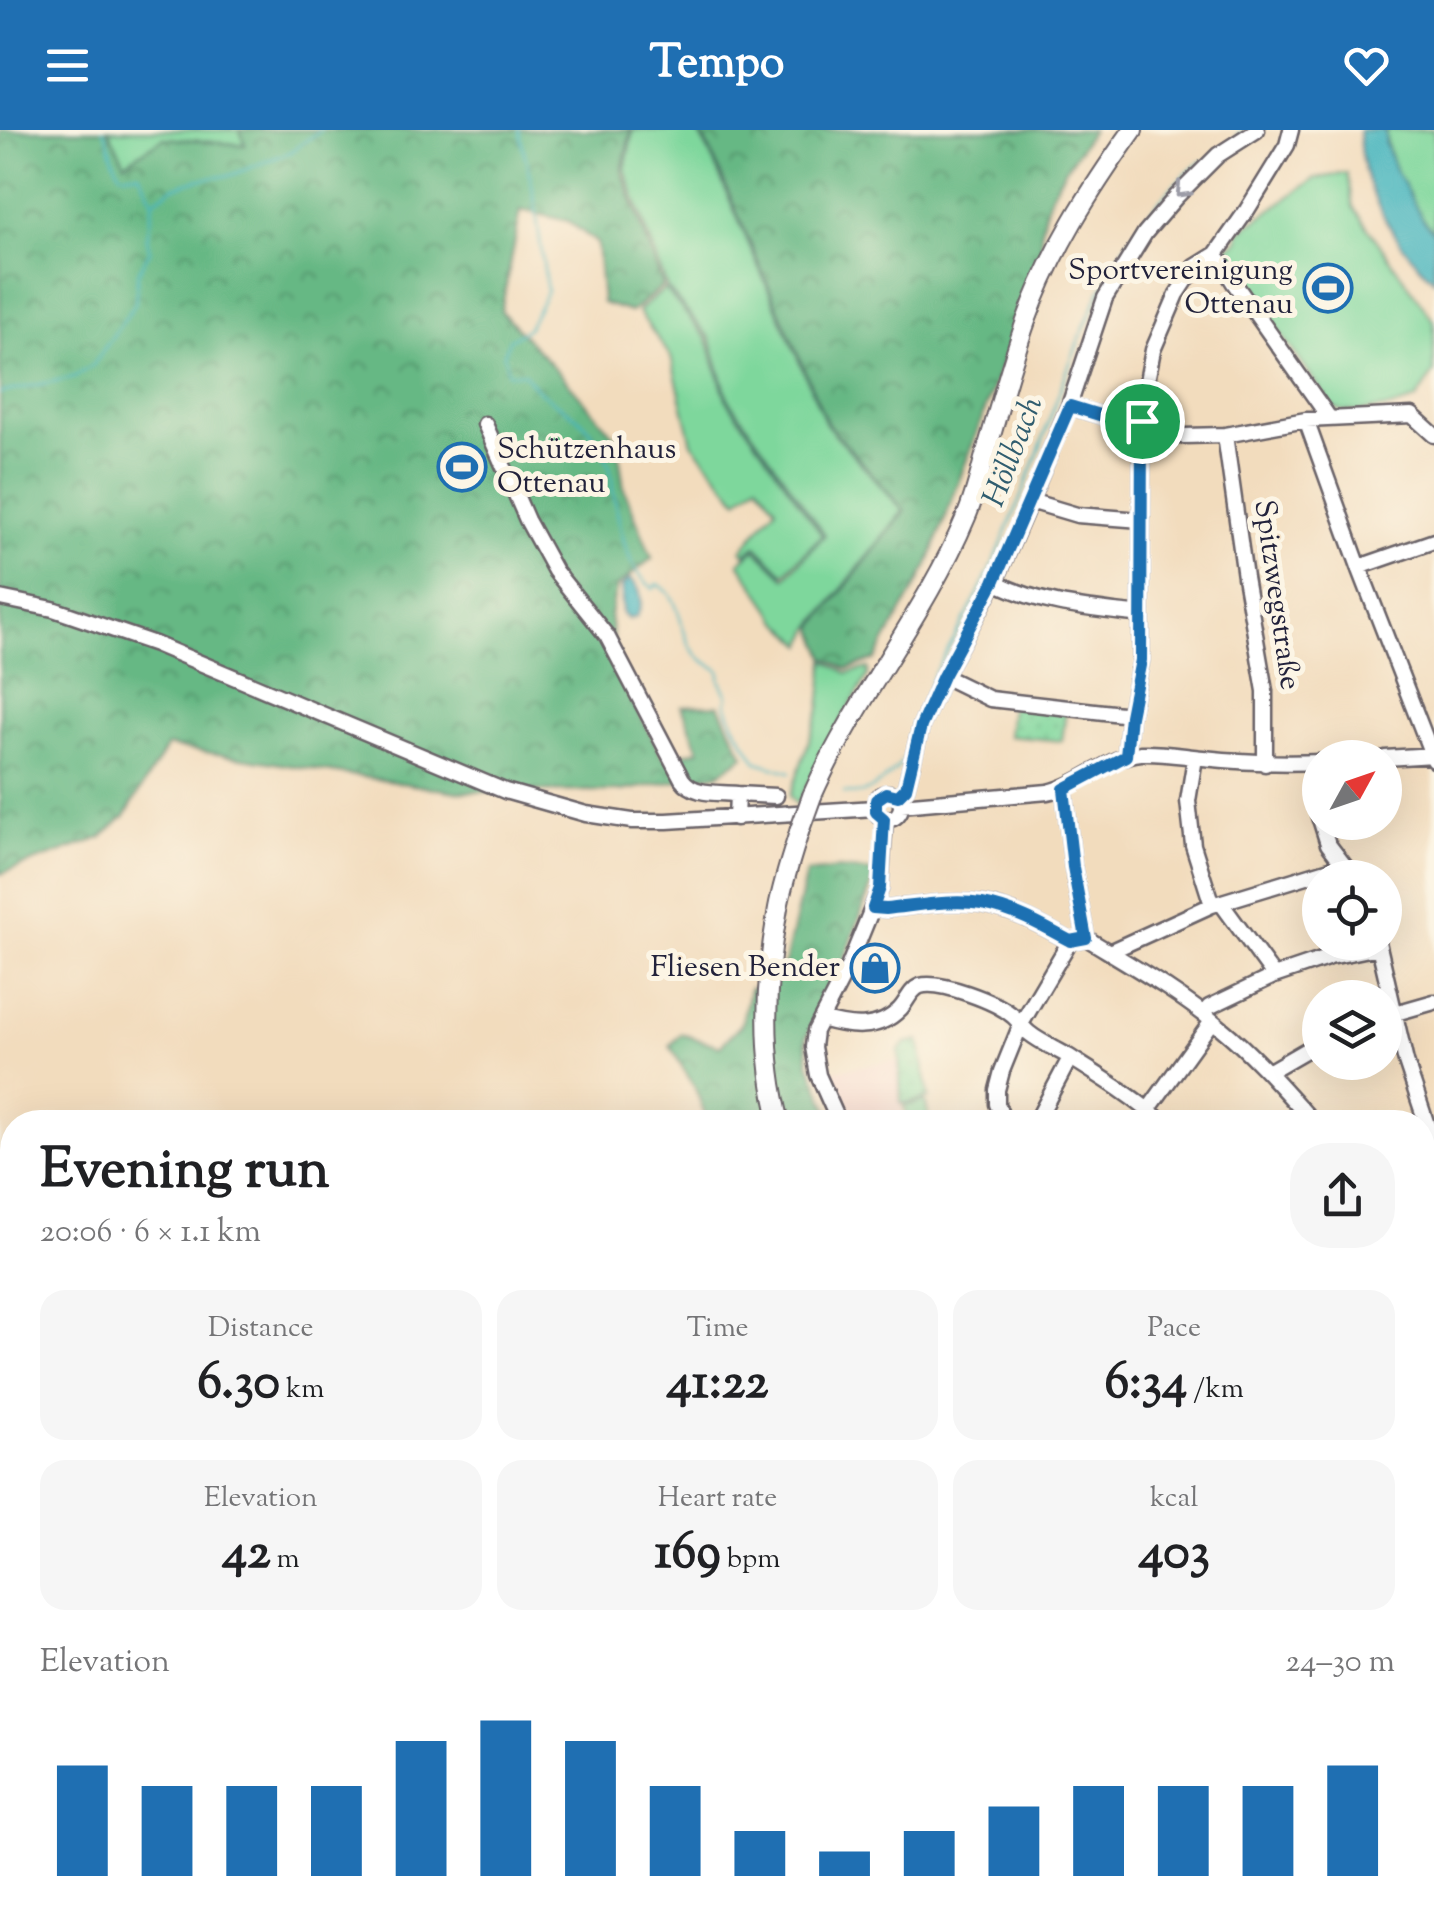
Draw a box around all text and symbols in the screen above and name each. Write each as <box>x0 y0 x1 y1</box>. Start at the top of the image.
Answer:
text: Tempo <box>649 33 785 98</box>
icon: menu <box>40 38 95 93</box>
icon: heart <box>1339 38 1394 93</box>
one-way arrow <box>1176 179 1194 198</box>
place label: Sportvereinigung Ottenau <box>1068 250 1293 327</box>
sports icon: Sportvereinigung Ottenau <box>1302 262 1354 314</box>
pin <box>1100 379 1185 464</box>
water label: Höllbach <box>972 390 1056 514</box>
icon: arrive <box>1115 394 1170 449</box>
place label: Schützenhaus Ottenau <box>497 429 676 506</box>
sports icon: Schützenhaus Ottenau <box>436 441 488 493</box>
street label: Spitzwegstraße <box>1241 497 1311 693</box>
north arrow <box>1302 740 1402 840</box>
map controls <box>1302 740 1402 1080</box>
button: locate <box>1302 860 1402 960</box>
shop icon: Fliesen Bender <box>849 942 901 994</box>
place label: Fliesen Bender <box>651 947 840 990</box>
button: layers <box>1302 980 1402 1080</box>
text: Evening run <box>40 1133 329 1212</box>
button: share <box>1290 1143 1395 1248</box>
text: 20:06 · 6 × 1.1 km <box>40 1210 261 1256</box>
text: Distance <box>208 1309 314 1349</box>
text: Time <box>686 1309 749 1349</box>
text: Pace <box>1147 1309 1201 1349</box>
text: 6.30 <box>197 1349 280 1421</box>
text: 41:22 <box>666 1349 768 1421</box>
text: 6:34 <box>1104 1349 1187 1421</box>
text: km <box>280 1370 324 1410</box>
text: /km <box>1187 1370 1244 1410</box>
text: Elevation <box>204 1479 318 1519</box>
text: Heart rate <box>658 1479 777 1519</box>
text: kcal <box>1150 1479 1198 1519</box>
text: 42 <box>222 1519 271 1591</box>
text: 169 <box>655 1519 721 1591</box>
text: 403 <box>1138 1519 1210 1591</box>
text: m <box>271 1540 300 1580</box>
text: bpm <box>721 1540 780 1580</box>
text: Elevation <box>40 1640 170 1686</box>
text: 24–30 m <box>1285 1640 1395 1686</box>

